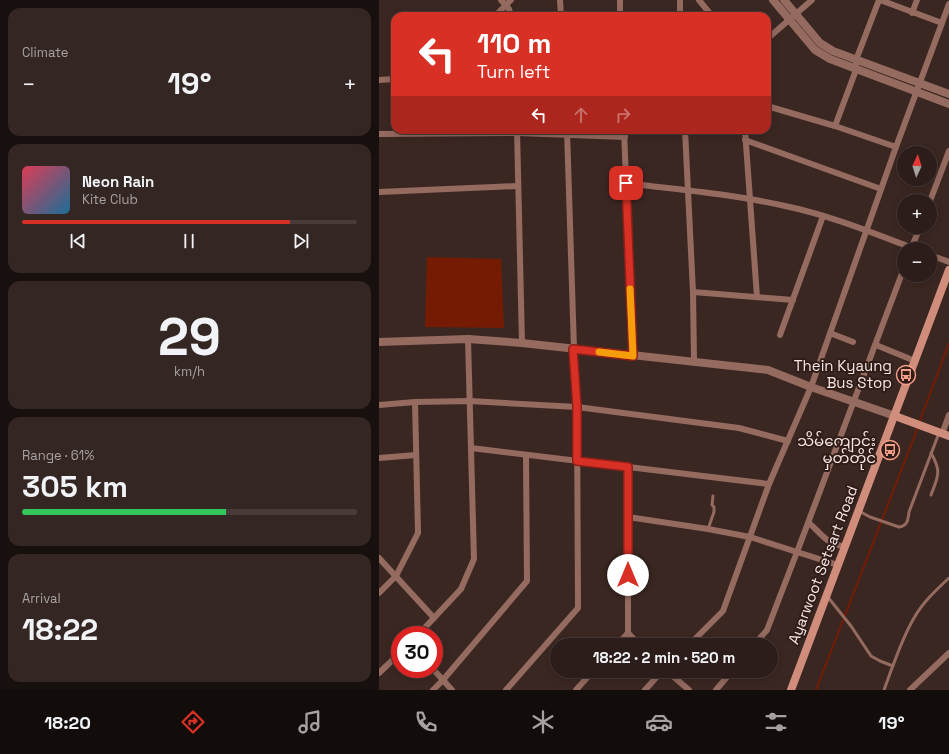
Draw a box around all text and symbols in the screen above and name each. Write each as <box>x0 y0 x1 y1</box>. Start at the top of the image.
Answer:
text: 110 m <box>477 25 551 61</box>
icon: left <box>411 28 463 80</box>
text: Climate <box>22 44 68 61</box>
text: Turn left <box>477 60 550 83</box>
text: 19° <box>168 64 211 103</box>
text: − <box>22 70 36 98</box>
text: + <box>343 70 357 98</box>
icon: left <box>528 104 550 126</box>
icon: ahead <box>570 104 592 126</box>
icon: right <box>612 104 634 126</box>
north arrow <box>897 146 937 186</box>
map controls <box>897 146 937 282</box>
pin <box>609 166 643 200</box>
text: Neon Rain <box>82 172 154 191</box>
icon: arrive <box>615 172 637 194</box>
text: Kite Club <box>82 191 138 208</box>
button: + <box>897 194 937 234</box>
icon: previous <box>67 230 89 252</box>
icon: pause <box>178 230 200 252</box>
icon: next <box>290 230 312 252</box>
button: − <box>897 242 937 282</box>
text: 29 <box>158 304 221 370</box>
place label: Thein Kyaung Bus Stop <box>794 356 892 392</box>
text: km/h <box>174 363 205 380</box>
bus stop icon: Thein Kyaung Bus Stop <box>895 364 917 386</box>
place label: သိမ်ကျောင်း မှတ်တိုင် <box>797 431 876 470</box>
bus stop icon: သိမ်ကျောင်း မှတ်တိုင် <box>879 439 901 461</box>
text: Range · 61% <box>22 447 94 464</box>
text: 305 km <box>22 467 128 506</box>
street label: Ayarwoot Setsart Road <box>784 483 862 647</box>
position arrow <box>607 554 649 596</box>
text: Arrival <box>22 590 61 607</box>
text: 18:22 <box>22 610 98 649</box>
speed limit sign: 30 <box>391 626 443 678</box>
text: 18:22 · 2 min · 520 m <box>593 648 735 667</box>
icon: directions <box>179 708 207 736</box>
icon: music <box>296 708 324 736</box>
icon: phone <box>412 708 440 736</box>
icon: climate <box>529 708 557 736</box>
icon: car <box>645 708 673 736</box>
icon: filters <box>762 708 790 736</box>
text: 18:20 <box>44 711 91 734</box>
text: 19° <box>878 711 905 734</box>

